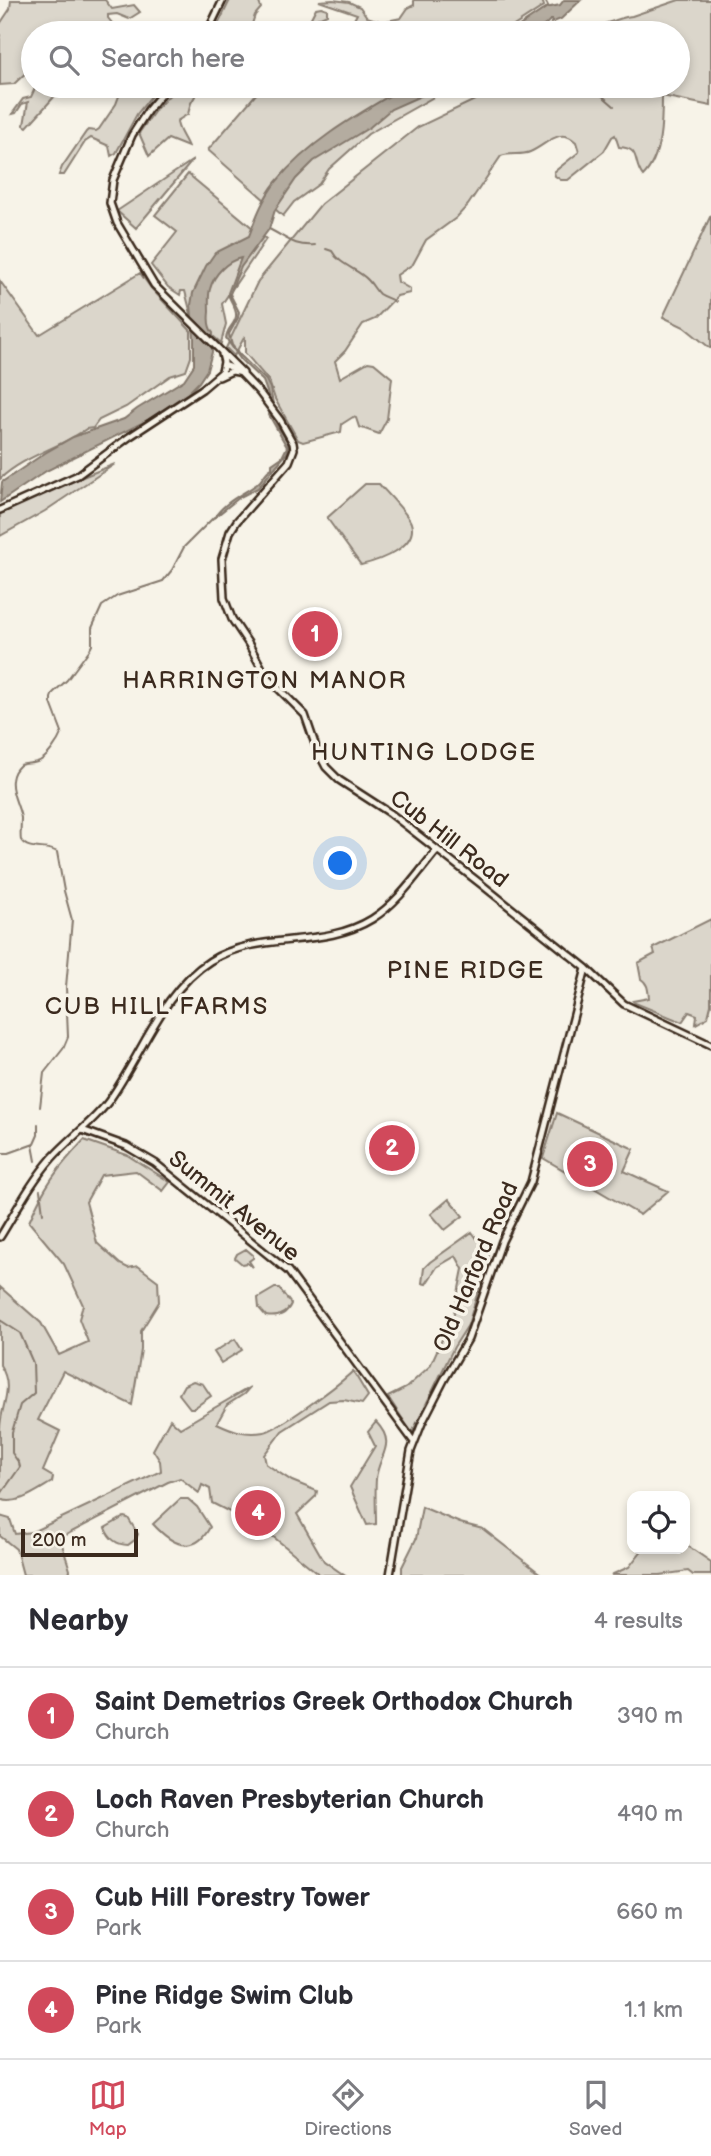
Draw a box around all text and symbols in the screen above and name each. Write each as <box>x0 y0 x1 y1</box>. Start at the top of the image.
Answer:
search box <box>21 21 690 98</box>
icon: search <box>45 41 83 79</box>
text: Search here <box>101 44 245 75</box>
pin: 1 <box>292 608 338 660</box>
district label: HARRINGTON MANOR <box>122 666 408 695</box>
district label: HUNTING LODGE <box>311 738 537 767</box>
street label: Cub Hill Road <box>384 784 514 894</box>
your location <box>323 846 357 880</box>
district label: PINE RIDGE <box>387 956 545 985</box>
district label: CUB HILL FARMS <box>45 992 269 1021</box>
pin: 2 <box>369 1122 415 1174</box>
pin: 3 <box>567 1138 613 1190</box>
street label: Summit Avenue <box>163 1145 305 1267</box>
street label: Old Harford Road <box>428 1178 524 1356</box>
pin: 4 <box>235 1487 281 1539</box>
map controls <box>627 1491 690 1554</box>
button: locate <box>627 1491 690 1554</box>
scale bar <box>21 1526 138 1558</box>
text: 200 m <box>32 1529 86 1552</box>
text: Nearby <box>28 1603 128 1639</box>
text: 4 results <box>594 1607 683 1635</box>
text: Saint Demetrios Greek Orthodox Church <box>95 1687 573 1718</box>
text: 1 <box>46 1702 56 1730</box>
text: 390 m <box>617 1702 683 1730</box>
text: Church <box>95 1718 170 1746</box>
text: Loch Raven Presbyterian Church <box>95 1785 484 1816</box>
text: 2 <box>44 1800 58 1828</box>
text: 490 m <box>617 1800 683 1828</box>
text: Church <box>95 1816 170 1844</box>
text: Cub Hill Forestry Tower <box>95 1883 370 1914</box>
text: 3 <box>44 1898 58 1926</box>
text: 660 m <box>616 1898 683 1926</box>
text: Park <box>95 1914 141 1942</box>
text: Pine Ridge Swim Club <box>95 1981 353 2012</box>
text: 4 <box>44 1996 58 2024</box>
text: 1.1 km <box>624 1996 683 2024</box>
text: Park <box>95 2012 141 2040</box>
tab: Map <box>89 2076 127 2141</box>
tab: Directions <box>304 2076 392 2141</box>
tab: Saved <box>569 2076 622 2141</box>

